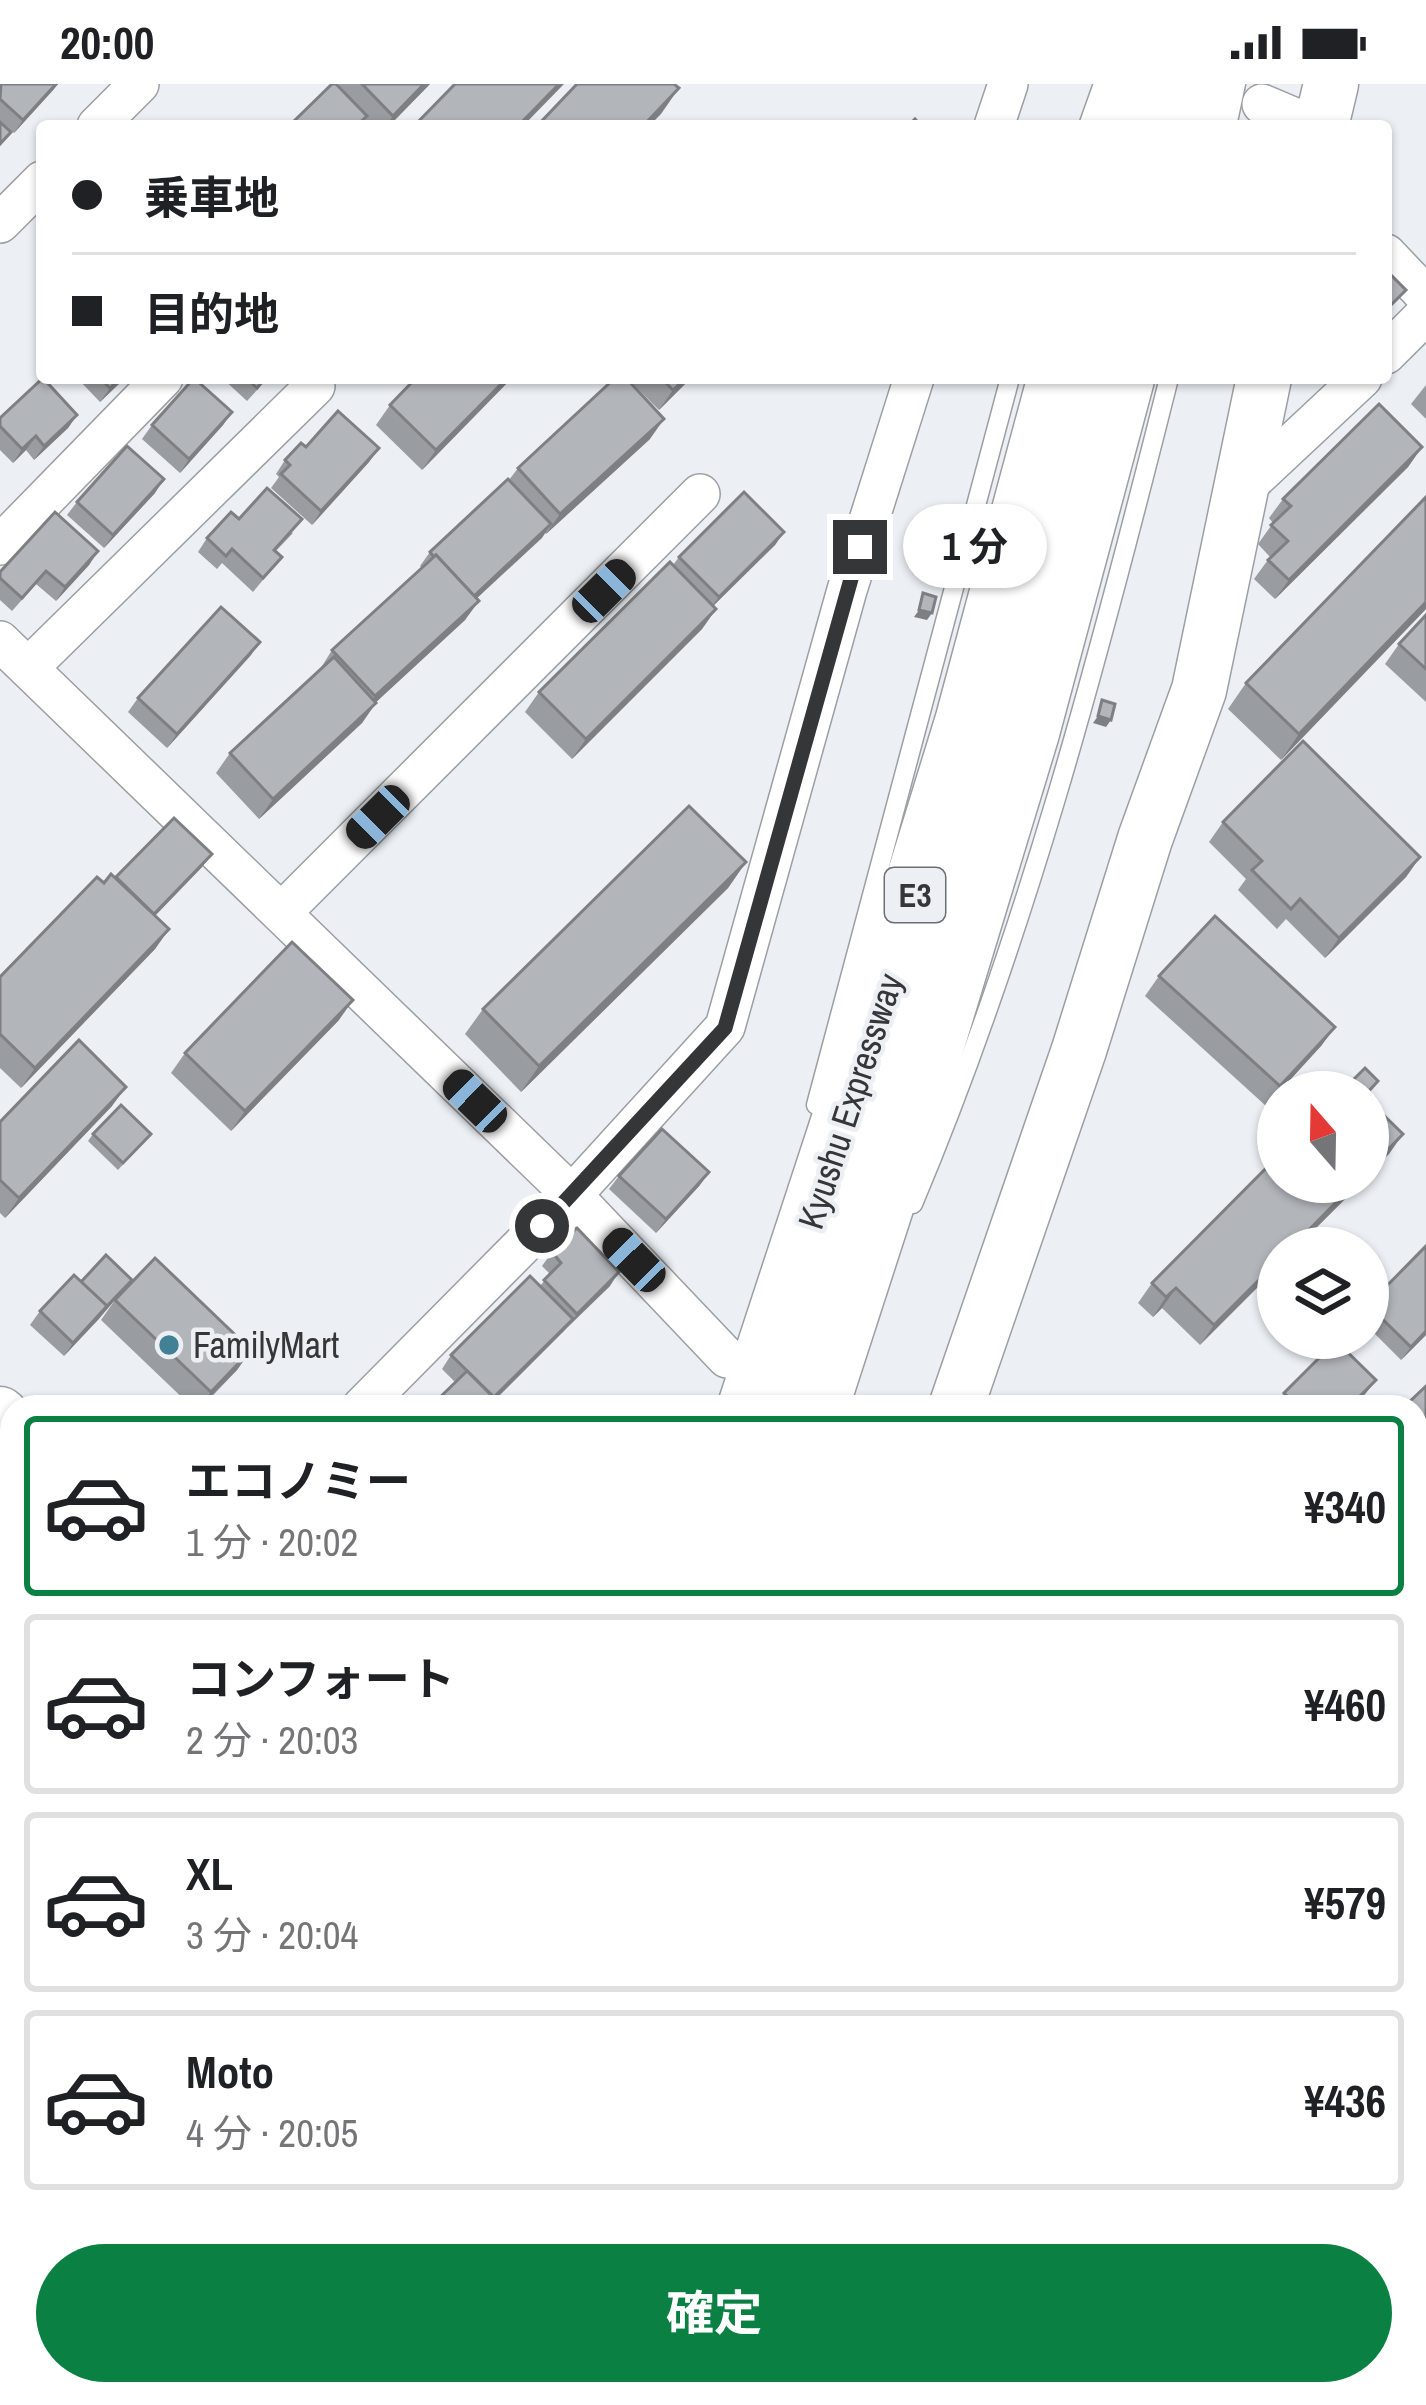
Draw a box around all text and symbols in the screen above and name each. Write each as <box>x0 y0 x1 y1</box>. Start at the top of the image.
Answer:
text: 20:00 <box>60 12 154 73</box>
text: 乗車地 <box>144 167 279 228</box>
text: 目的地 <box>144 283 279 344</box>
callout: 1 分 <box>902 505 1046 589</box>
route end <box>833 520 887 574</box>
text: 1 分 <box>942 520 1008 572</box>
car <box>566 553 642 629</box>
car <box>340 779 416 855</box>
road number: E3 <box>885 868 945 922</box>
street label: Kyushu Expressway <box>786 967 914 1235</box>
car <box>437 1063 513 1139</box>
north arrow <box>1257 1071 1389 1203</box>
map controls <box>1257 1071 1389 1359</box>
route start <box>515 1199 569 1253</box>
car <box>596 1222 672 1298</box>
button: layers <box>1257 1227 1389 1359</box>
place label: FamilyMart <box>193 1321 339 1369</box>
marker: FamilyMart <box>156 1332 182 1358</box>
text: エコノミー <box>186 1450 411 1511</box>
icon: car <box>42 1452 150 1560</box>
text: ¥340 <box>1304 1476 1386 1537</box>
text: 1 分 · 20:02 <box>186 1516 358 1568</box>
text: コンフォート <box>186 1648 455 1709</box>
icon: car <box>42 1650 150 1758</box>
text: ¥460 <box>1304 1674 1386 1735</box>
text: 2 分 · 20:03 <box>186 1714 358 1766</box>
text: XL <box>186 1843 233 1904</box>
icon: car <box>42 1848 150 1956</box>
text: ¥579 <box>1304 1872 1386 1933</box>
text: 3 分 · 20:04 <box>186 1909 358 1961</box>
text: Moto <box>186 2041 274 2102</box>
icon: car <box>42 2046 150 2154</box>
text: ¥436 <box>1304 2070 1386 2131</box>
text: 4 分 · 20:05 <box>186 2107 358 2159</box>
button: 確定 <box>36 2244 1392 2382</box>

